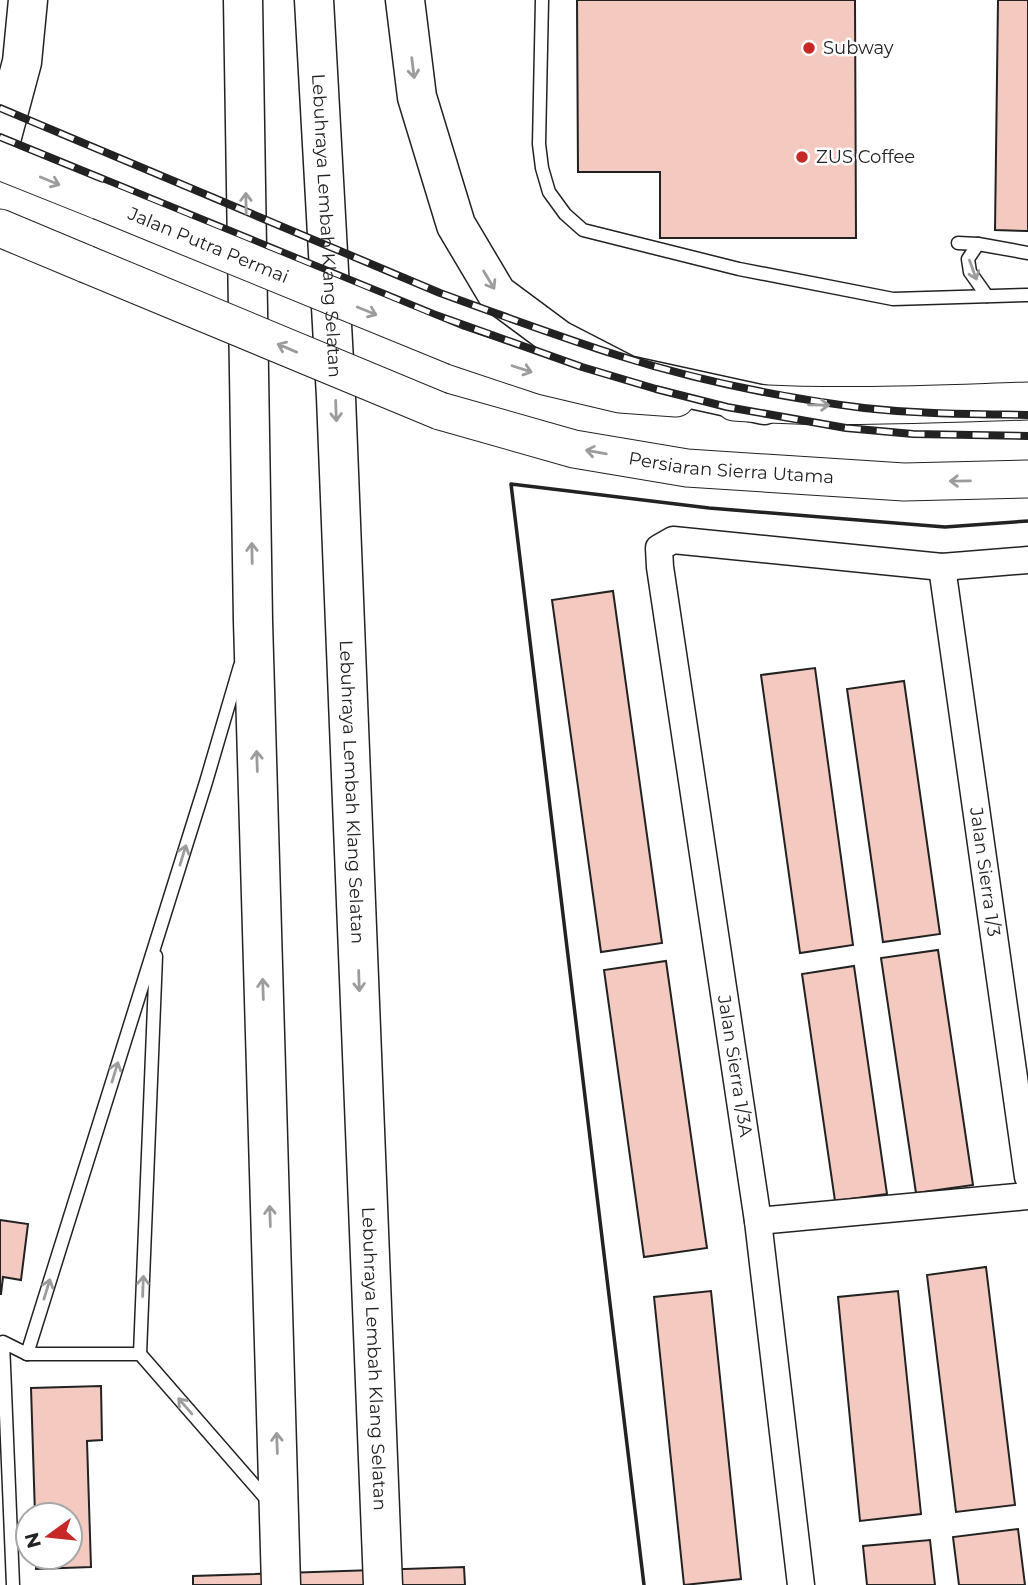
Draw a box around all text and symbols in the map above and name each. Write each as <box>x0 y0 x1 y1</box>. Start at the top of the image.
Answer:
place label: Subway <box>823 37 894 59</box>
marker: Subway <box>801 40 817 56</box>
one-way arrow <box>406 56 419 79</box>
street label: Lebuhraya Lembah Klang Selatan <box>307 73 346 378</box>
place label: ZUS Coffee <box>816 146 915 168</box>
marker: ZUS Coffee <box>794 149 810 165</box>
one-way arrow <box>38 176 60 189</box>
one-way arrow <box>239 191 253 214</box>
street label: Jalan Putra Permai <box>124 202 292 288</box>
one-way arrow <box>968 259 980 280</box>
one-way arrow <box>482 270 496 290</box>
one-way arrow <box>355 305 377 318</box>
one-way arrow <box>276 340 298 353</box>
one-way arrow <box>510 363 532 376</box>
one-way arrow <box>330 399 343 422</box>
one-way arrow <box>807 399 830 412</box>
one-way arrow <box>585 445 607 459</box>
street label: Persiaran Sierra Utama <box>627 447 835 488</box>
one-way arrow <box>949 474 972 488</box>
one-way arrow <box>245 541 258 564</box>
street label: Lebuhraya Lembah Klang Selatan <box>335 640 369 944</box>
one-way arrow <box>250 750 263 773</box>
street label: Jalan Sierra 1/3 <box>965 805 1005 938</box>
one-way arrow <box>178 844 191 866</box>
one-way arrow <box>352 969 365 992</box>
one-way arrow <box>257 977 270 1000</box>
street label: Jalan Sierra 1/3A <box>713 993 757 1139</box>
one-way arrow <box>110 1061 123 1083</box>
one-way arrow <box>263 1205 277 1228</box>
street label: Lebuhraya Lembah Klang Selatan <box>357 1206 391 1511</box>
one-way arrow <box>136 1275 149 1298</box>
one-way arrow <box>42 1278 55 1300</box>
one-way arrow <box>177 1397 193 1415</box>
one-way arrow <box>270 1432 283 1455</box>
north arrow <box>14 1501 84 1571</box>
text: N <box>20 1530 46 1551</box>

